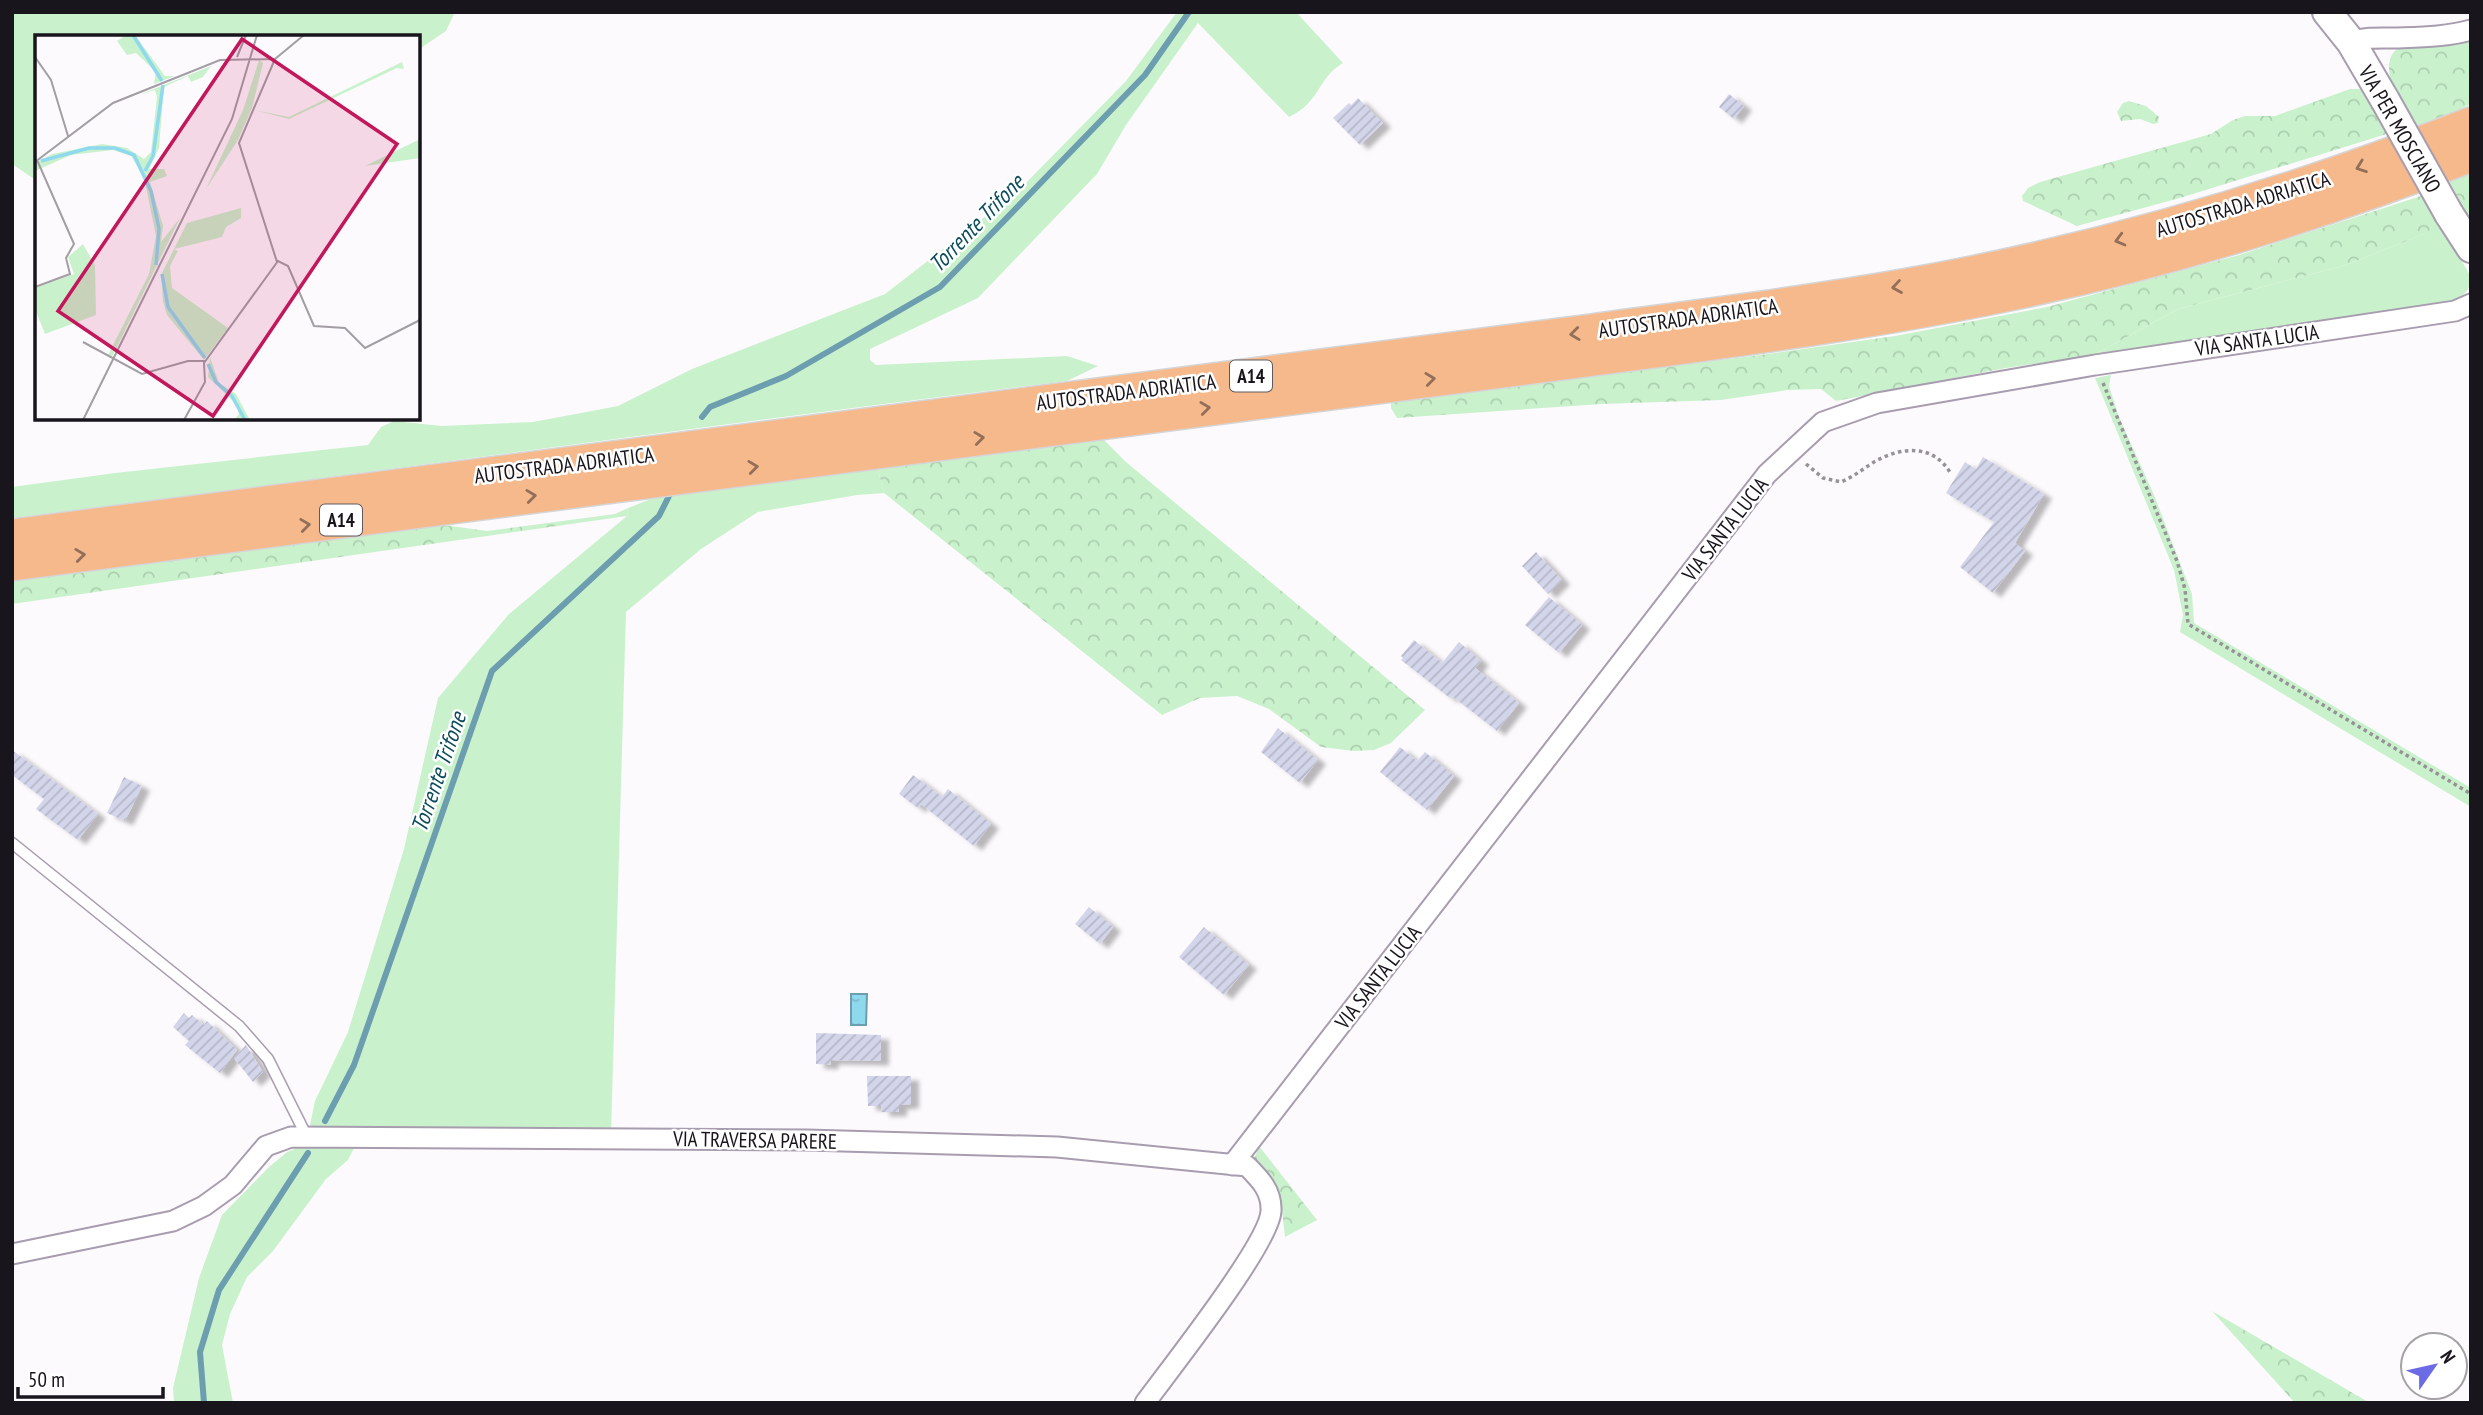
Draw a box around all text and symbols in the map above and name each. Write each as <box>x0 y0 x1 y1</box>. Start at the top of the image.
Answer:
inset map <box>35 35 420 420</box>
street label: VIA PER MOSCIANO <box>2352 60 2447 197</box>
one-way arrow <box>2356 158 2368 172</box>
street label: AUTOSTRADA ADRIATICA <box>2153 165 2333 243</box>
water label: Torrente Trifone <box>922 167 1031 278</box>
one-way arrow <box>2114 232 2126 246</box>
one-way arrow <box>1892 279 1903 294</box>
street label: AUTOSTRADA ADRIATICA <box>1597 292 1779 344</box>
street label: VIA SANTA LUCIA <box>2192 318 2321 362</box>
one-way arrow <box>1570 326 1581 341</box>
road number: A14 <box>1230 360 1272 392</box>
street label: AUTOSTRADA ADRIATICA <box>1035 368 1217 416</box>
one-way arrow <box>1424 372 1436 387</box>
one-way arrow <box>1199 401 1210 416</box>
one-way arrow <box>973 430 985 445</box>
street label: AUTOSTRADA ADRIATICA <box>473 441 655 489</box>
one-way arrow <box>748 460 759 475</box>
street label: VIA SANTA LUCIA <box>1675 472 1774 587</box>
one-way arrow <box>525 488 537 503</box>
road number: A14 <box>320 505 362 536</box>
one-way arrow <box>300 517 311 532</box>
one-way arrow <box>74 547 86 562</box>
water label: Torrente Trifone <box>404 707 473 836</box>
street label: VIA SANTA LUCIA <box>1328 920 1427 1035</box>
street label: VIA TRAVERSA PARERE <box>672 1125 837 1155</box>
north arrow <box>2399 1331 2469 1401</box>
text: N <box>2435 1346 2461 1367</box>
scale bar <box>18 1356 163 1400</box>
text: 50 m <box>28 1366 65 1393</box>

